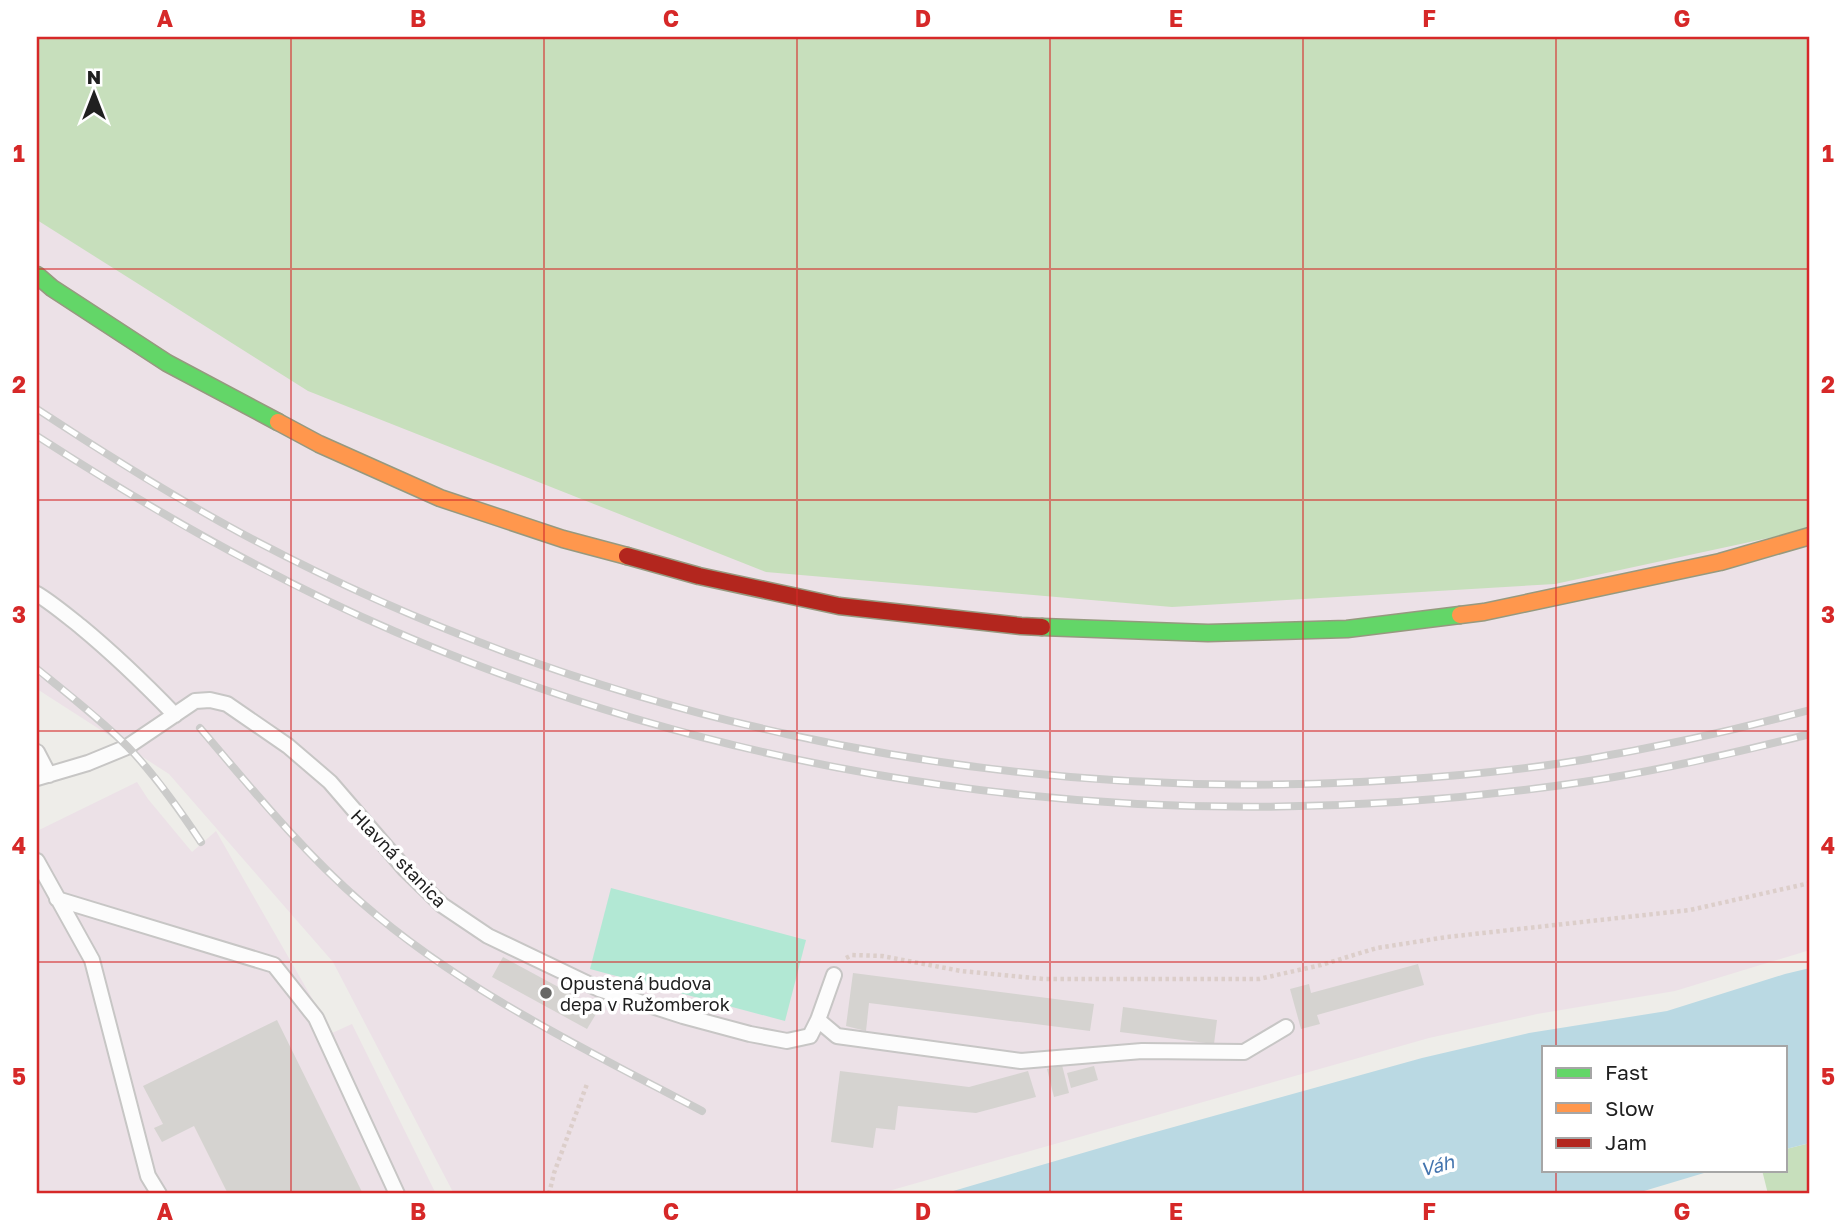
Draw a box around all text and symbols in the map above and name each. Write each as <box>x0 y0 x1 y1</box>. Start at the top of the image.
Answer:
text: A <box>157 4 174 32</box>
text: B <box>410 4 426 32</box>
text: C <box>663 4 679 32</box>
text: D <box>915 4 931 32</box>
text: E <box>1169 4 1183 32</box>
text: F <box>1422 4 1436 32</box>
text: G <box>1674 4 1690 32</box>
north arrow <box>60 60 130 130</box>
text: N <box>87 65 101 88</box>
text: 1 <box>13 139 25 167</box>
text: 1 <box>1822 139 1834 167</box>
text: 2 <box>12 370 26 398</box>
text: 2 <box>1821 370 1835 398</box>
text: 3 <box>12 600 26 628</box>
text: 3 <box>1821 600 1835 628</box>
street label: Hlavná stanica <box>347 804 451 912</box>
text: 4 <box>12 831 26 859</box>
text: 4 <box>1821 831 1835 859</box>
place label: Opustená budova depa v Ružomberok <box>560 972 730 1015</box>
marker: Opustená budova depa v Ružomberok <box>538 985 554 1001</box>
legend <box>1542 1046 1787 1172</box>
text: Fast <box>1605 1059 1648 1085</box>
text: 5 <box>12 1062 26 1090</box>
text: 5 <box>1821 1062 1835 1090</box>
text: Slow <box>1605 1095 1654 1121</box>
text: Jam <box>1605 1129 1647 1155</box>
water label: Váh <box>1418 1149 1458 1181</box>
text: A <box>157 1197 174 1225</box>
text: B <box>410 1197 426 1225</box>
text: C <box>663 1197 679 1225</box>
text: D <box>915 1197 931 1225</box>
text: E <box>1169 1197 1183 1225</box>
text: F <box>1422 1197 1436 1225</box>
text: G <box>1674 1197 1690 1225</box>

